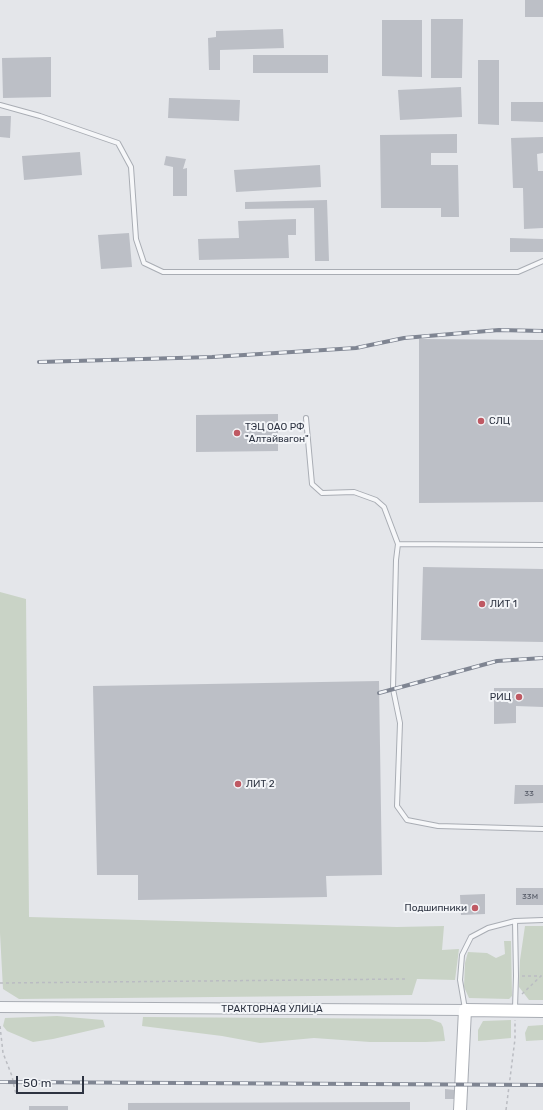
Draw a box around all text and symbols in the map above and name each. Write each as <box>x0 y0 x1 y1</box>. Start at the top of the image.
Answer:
place label: СЛЦ <box>489 415 510 427</box>
marker: СЛЦ <box>476 416 486 426</box>
place label: ТЭЦ ОАО РФ "Алтайвагон" <box>245 421 309 444</box>
marker: ТЭЦ ОАО РФ "Алтайвагон" <box>232 428 242 438</box>
place label: ЛИТ 1 <box>490 598 517 610</box>
marker: ЛИТ 1 <box>477 599 487 609</box>
place label: РИЦ <box>490 691 511 703</box>
marker: РИЦ <box>514 692 524 702</box>
place label: ЛИТ 2 <box>246 778 275 790</box>
marker: ЛИТ 2 <box>233 779 243 789</box>
house number: 33 <box>524 789 534 799</box>
house number: 33М <box>522 892 538 902</box>
place label: Подшипники <box>405 902 467 914</box>
marker: Подшипники <box>470 903 480 913</box>
street label: ТРАКТОРНАЯ УЛИЦА <box>221 1003 323 1015</box>
scale bar <box>18 1068 86 1094</box>
text: 50 m <box>23 1076 51 1090</box>

